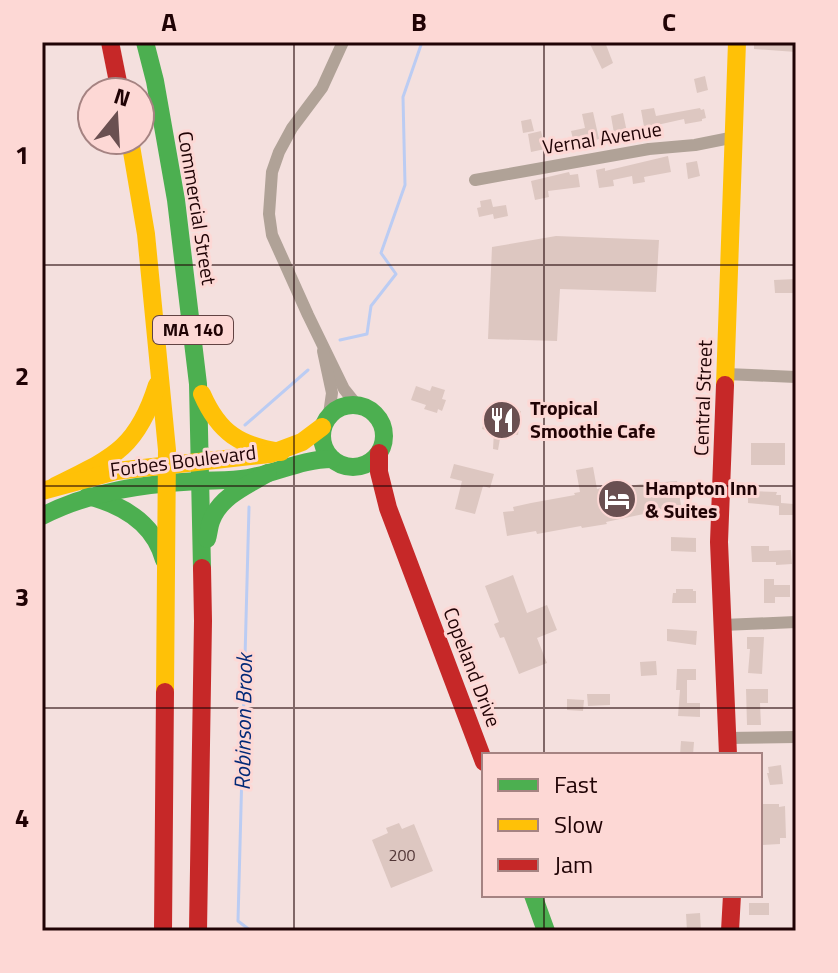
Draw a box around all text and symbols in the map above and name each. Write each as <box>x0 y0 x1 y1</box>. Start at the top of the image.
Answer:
text: A <box>161 2 177 41</box>
text: B <box>411 2 427 41</box>
text: C <box>662 2 676 41</box>
north arrow <box>76 76 156 156</box>
text: N <box>110 78 135 116</box>
street label: Vernal Avenue <box>540 113 664 162</box>
street label: Commercial Street <box>170 129 225 287</box>
text: 1 <box>15 135 29 174</box>
road number: MA 140 <box>153 316 233 344</box>
street label: Central Street <box>685 339 720 456</box>
text: 2 <box>15 356 29 395</box>
place label: Tropical Smoothie Cafe <box>530 392 655 446</box>
restaurant icon: Tropical Smoothie Cafe <box>481 399 523 441</box>
street label: Forbes Boulevard <box>108 436 258 485</box>
place label: Hampton Inn & Suites <box>645 472 758 526</box>
hotel icon: Hampton Inn & Suites <box>596 478 638 520</box>
text: 3 <box>15 577 29 616</box>
street label: Copeland Drive <box>435 602 510 731</box>
water label: Robinson Brook <box>225 651 261 791</box>
legend <box>482 753 762 897</box>
text: Fast <box>554 766 598 802</box>
text: 4 <box>15 798 29 837</box>
text: Slow <box>554 806 603 842</box>
house number: 200 <box>389 843 415 867</box>
text: Jam <box>554 846 593 882</box>

